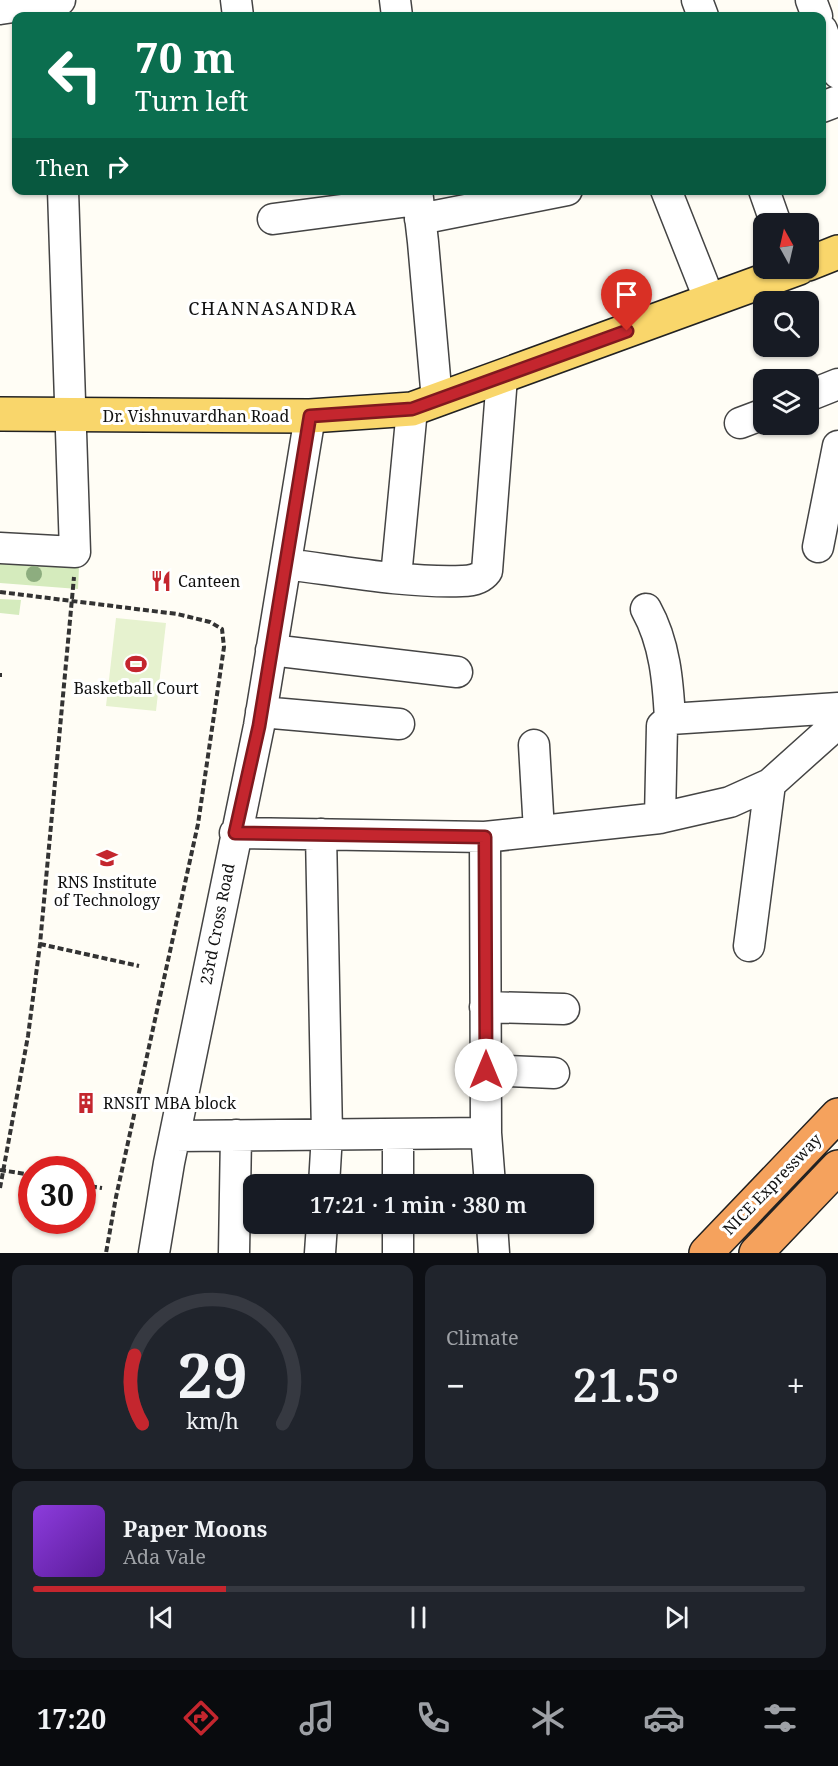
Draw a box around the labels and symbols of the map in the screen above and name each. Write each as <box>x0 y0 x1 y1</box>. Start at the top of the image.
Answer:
north arrow <box>753 213 819 279</box>
pin <box>601 269 652 331</box>
district label: CHANNASANDRA <box>188 296 358 320</box>
street label: Dr. Vishnuvardhan Road <box>103 405 290 427</box>
restaurant icon: Canteen <box>149 569 173 593</box>
place label: Canteen <box>178 570 240 592</box>
sports icon: Basketball Court <box>124 652 148 676</box>
place label: Basketball Court <box>73 677 199 699</box>
school or university icon: RNS Institute of Technology <box>95 846 119 870</box>
street label: 23rd Cross Road <box>194 861 240 987</box>
place label: RNS Institute of Technology <box>54 871 161 911</box>
position arrow <box>454 1038 518 1102</box>
building icon: RNSIT MBA block <box>74 1091 98 1115</box>
place label: RNSIT MBA block <box>103 1092 237 1114</box>
street label: NICE Expressway <box>718 1128 827 1240</box>
speed limit sign: 30 <box>18 1156 96 1234</box>

